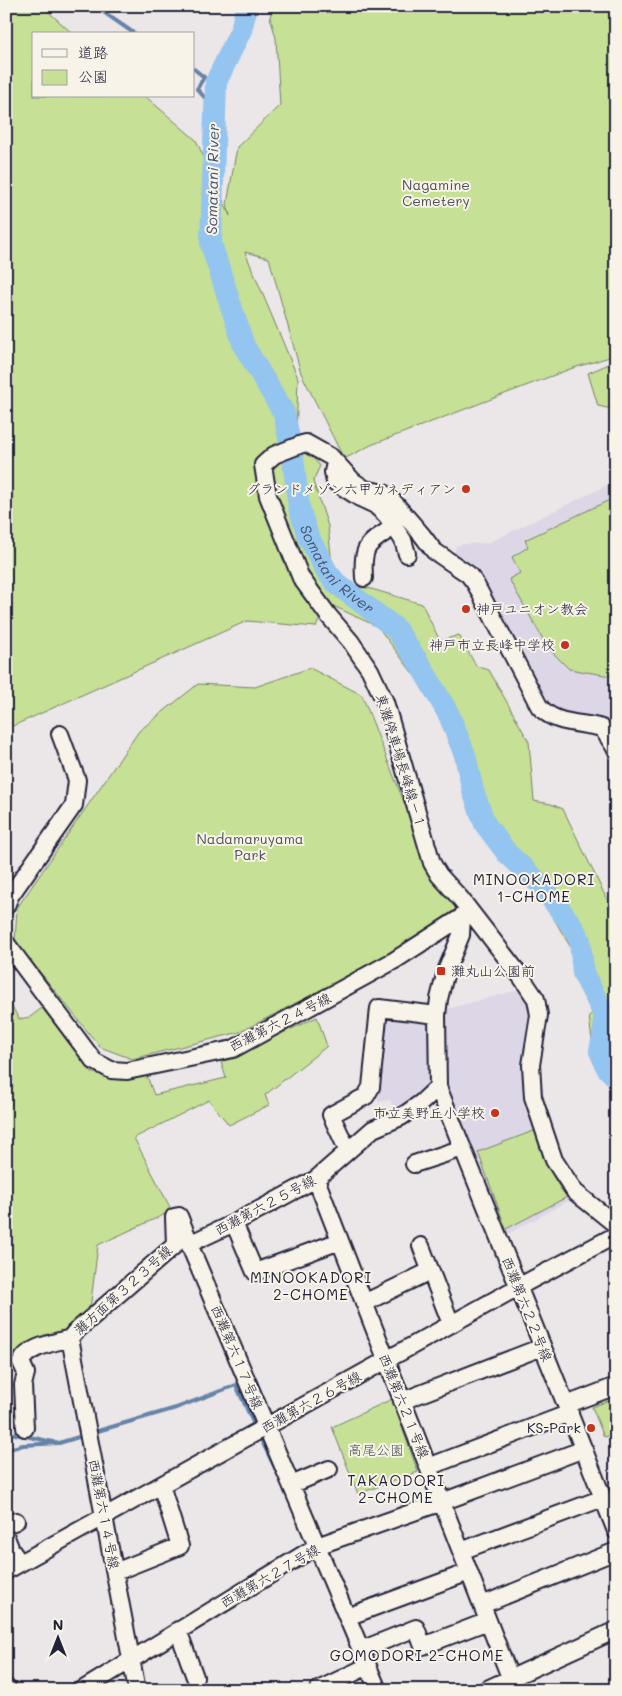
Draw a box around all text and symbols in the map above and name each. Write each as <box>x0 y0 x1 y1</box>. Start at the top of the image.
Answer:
legend <box>32 32 195 98</box>
text: 道路 <box>78 42 108 62</box>
text: 公園 <box>78 66 108 86</box>
water label: Somatani River <box>201 123 223 235</box>
park label: Nagamine Cemetery <box>402 175 470 210</box>
place label: グランドメゾン六甲カネディアン <box>246 479 456 498</box>
marker: グランドメゾン六甲カネディアン <box>460 483 472 495</box>
water label: Somatani River <box>296 522 379 618</box>
place label: 神戸ユニオン教会 <box>476 599 588 618</box>
marker: 神戸ユニオン教会 <box>460 603 472 615</box>
place label: 神戸市立長峰中学校 <box>429 635 555 654</box>
marker: 神戸市立長峰中学校 <box>559 639 571 651</box>
street label: 東灘停車場長峰線－１ <box>372 691 431 831</box>
park label: Nadamaruyama Park <box>196 829 304 864</box>
district label: MINOOKADORI 1-CHOME <box>473 869 595 906</box>
place label: 灘丸山公園前 <box>451 961 535 980</box>
marker: 灘丸山公園前 <box>435 965 447 977</box>
street label: 西灘第六２４号線 <box>226 988 334 1055</box>
place label: 市立美野丘小学校 <box>373 1103 485 1122</box>
marker: 市立美野丘小学校 <box>489 1107 501 1119</box>
street label: 西灘第六２５号線 <box>211 1170 319 1239</box>
street label: 灘方面第３２３号線 <box>69 1240 176 1339</box>
street label: 西灘第六２２号線 <box>498 1253 557 1364</box>
district label: MINOOKADORI 2-CHOME <box>250 1267 372 1304</box>
street label: 西灘第六１７号線 <box>207 1302 268 1412</box>
street label: 西灘第六２１号線 <box>375 1350 434 1461</box>
street label: 西灘第六２６号線 <box>257 1366 364 1437</box>
place label: KS-Park <box>527 1418 581 1437</box>
marker: KS-Park <box>585 1422 597 1434</box>
park label: 高尾公園 <box>348 1440 404 1459</box>
street label: 西灘第六１４号線 <box>84 1457 125 1571</box>
district label: TAKAODORI 2-CHOME <box>347 1470 445 1507</box>
street label: 西灘第六２７号線 <box>217 1539 323 1612</box>
north arrow <box>32 1614 82 1664</box>
text: N <box>53 1615 63 1634</box>
district label: GOMODORI 2-CHOME <box>330 1645 504 1665</box>

